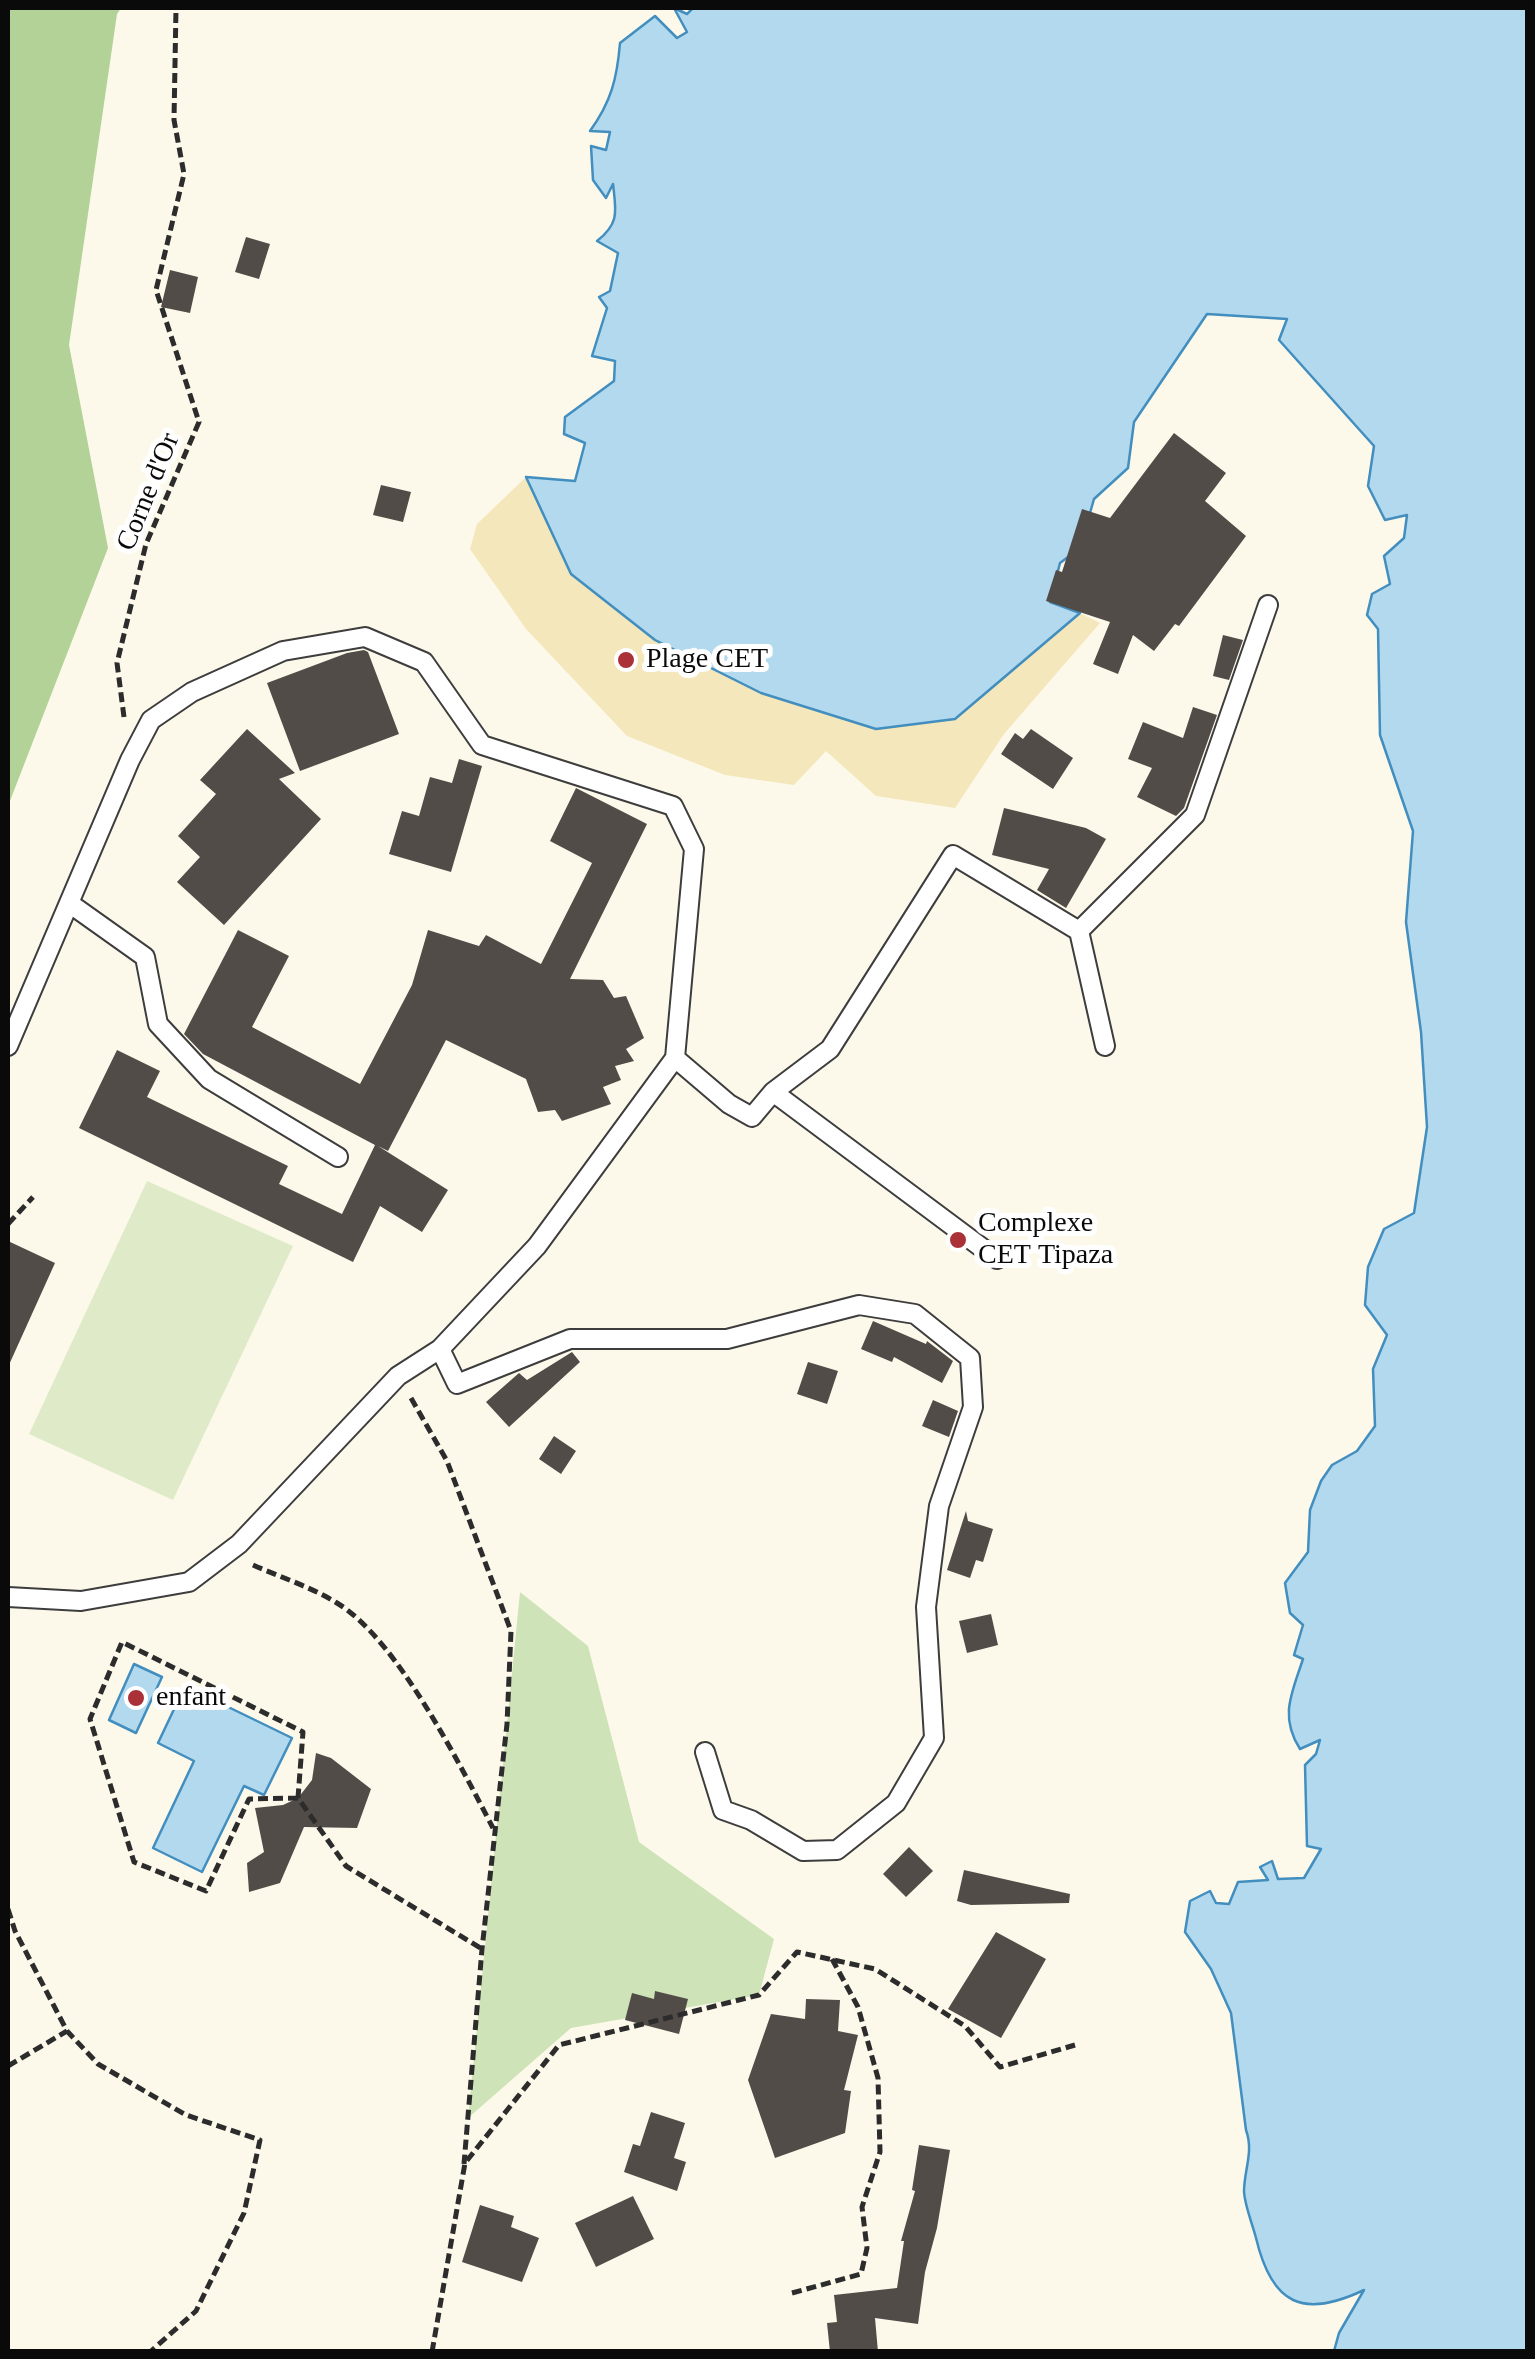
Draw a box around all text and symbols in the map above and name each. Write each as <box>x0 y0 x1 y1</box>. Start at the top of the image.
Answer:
street label: Corne d'Or <box>110 428 188 556</box>
place label: Plage CET <box>646 643 768 677</box>
marker: Plage CET <box>615 649 637 671</box>
place label: Complexe CET Tipaza <box>978 1207 1113 1273</box>
marker: Complexe CET Tipaza <box>947 1229 969 1251</box>
place label: enfant <box>156 1681 226 1715</box>
marker: enfant <box>125 1687 147 1709</box>

